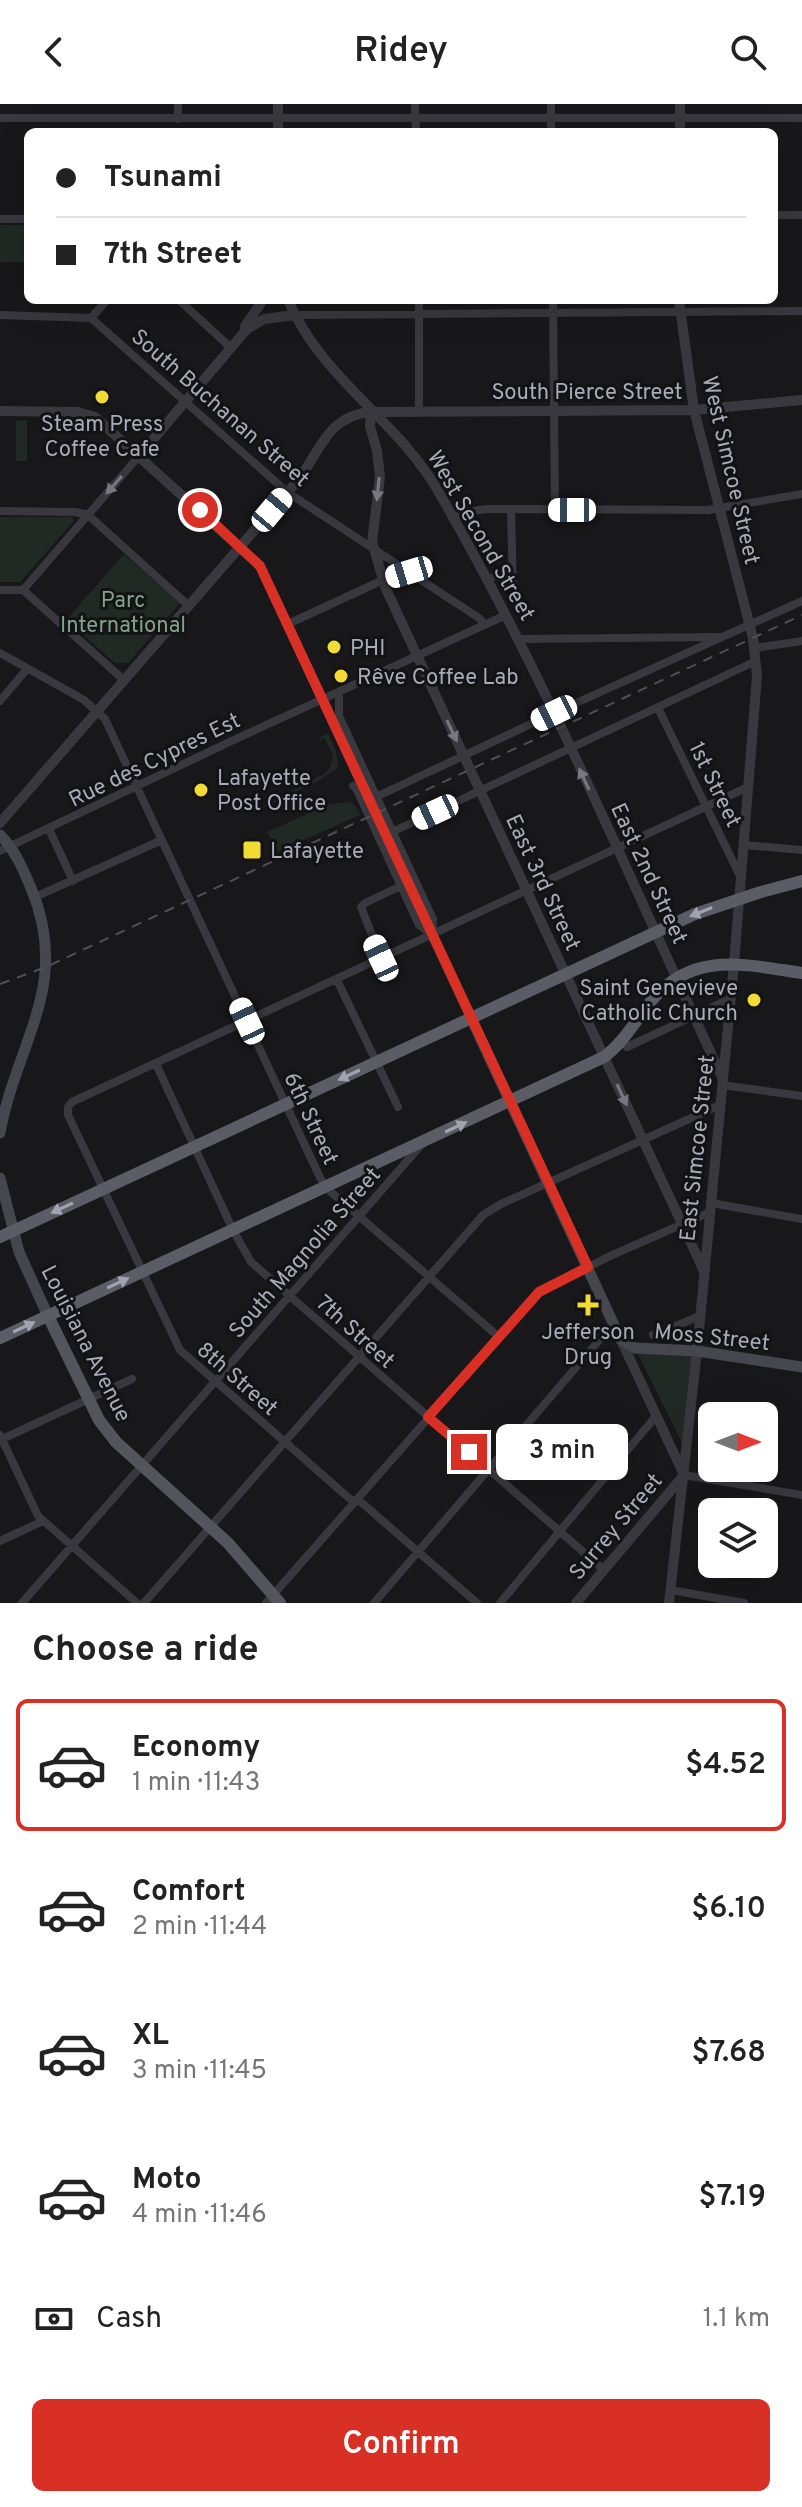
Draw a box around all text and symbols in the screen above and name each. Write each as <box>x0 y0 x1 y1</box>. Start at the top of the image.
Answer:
text: Ridey <box>354 29 448 75</box>
icon: back <box>32 30 76 74</box>
icon: search <box>726 30 770 74</box>
text: Tsunami <box>104 160 222 197</box>
text: 7th Street <box>104 237 242 274</box>
street label: South Buchanan Street <box>125 324 314 494</box>
street label: West Simcoe Street <box>695 374 764 567</box>
street label: South Pierce Street <box>491 380 683 407</box>
marker: Steam Press Coffee Cafe <box>93 388 111 406</box>
place label: Steam Press Coffee Cafe <box>41 412 163 464</box>
street label: West Second Street <box>420 446 540 626</box>
one-way arrow <box>106 475 123 495</box>
one-way arrow <box>372 476 385 501</box>
car <box>247 484 297 536</box>
route start <box>182 492 218 528</box>
car <box>548 498 596 522</box>
car <box>383 554 435 590</box>
park label: Parc International <box>60 588 186 640</box>
place label: PHI <box>350 636 385 663</box>
marker: PHI <box>325 638 343 656</box>
place label: Rêve Coffee Lab <box>357 665 519 692</box>
marker: Rêve Coffee Lab <box>332 667 350 685</box>
car <box>527 692 581 734</box>
street label: Rue des Cypres Est <box>65 708 245 814</box>
one-way arrow <box>446 719 459 743</box>
street label: 1st Street <box>681 738 746 832</box>
place label: Lafayette Post Office <box>217 766 326 818</box>
one-way arrow <box>577 768 591 791</box>
marker: Lafayette Post Office <box>192 781 210 799</box>
car <box>408 791 462 833</box>
street label: East 2nd Street <box>603 799 692 949</box>
street label: East 3rd Street <box>498 810 585 956</box>
marker: Lafayette <box>241 839 263 861</box>
place label: Lafayette <box>270 839 364 866</box>
one-way arrow <box>689 906 713 919</box>
car <box>360 931 402 985</box>
place label: Saint Genevieve Catholic Church <box>580 976 738 1028</box>
marker: Saint Genevieve Catholic Church <box>745 991 763 1009</box>
car <box>226 994 268 1048</box>
street label: East Simcoe Street <box>675 1054 722 1243</box>
street label: 6th Street <box>277 1068 343 1170</box>
one-way arrow <box>337 1068 361 1082</box>
one-way arrow <box>615 1083 628 1106</box>
one-way arrow <box>444 1120 468 1133</box>
street label: South Magnolia Street <box>224 1163 388 1345</box>
one-way arrow <box>51 1201 74 1215</box>
street label: Louisiana Avenue <box>34 1261 136 1427</box>
one-way arrow <box>107 1276 130 1290</box>
street label: 7th Street <box>309 1290 399 1375</box>
marker: Jefferson Drug <box>579 1296 597 1314</box>
street label: Moss Street <box>653 1319 771 1358</box>
one-way arrow <box>12 1320 36 1334</box>
place label: Jefferson Drug <box>541 1320 635 1372</box>
street label: 8th Street <box>190 1337 283 1423</box>
north arrow <box>698 1402 778 1482</box>
map controls <box>698 1402 778 1578</box>
callout: 3 min <box>497 1424 629 1480</box>
route end <box>451 1434 487 1470</box>
text: 3 min <box>529 1435 595 1468</box>
street label: Surrey Street <box>564 1469 669 1586</box>
button: layers <box>698 1498 778 1578</box>
text: Choose a ride <box>32 1628 258 1674</box>
icon: car <box>36 1729 108 1801</box>
text: Economy <box>132 1730 260 1767</box>
text: $4.52 <box>685 1747 766 1784</box>
text: 1 min · 11:43 <box>132 1767 260 1800</box>
icon: car <box>36 1873 108 1945</box>
text: Comfort <box>132 1874 245 1911</box>
text: $6.10 <box>691 1891 766 1928</box>
text: 2 min · 11:44 <box>132 1911 267 1944</box>
icon: car <box>36 2017 108 2089</box>
text: XL <box>132 2018 169 2055</box>
text: $7.68 <box>692 2035 766 2072</box>
text: 3 min · 11:45 <box>132 2055 267 2088</box>
icon: car <box>36 2161 108 2233</box>
text: Moto <box>132 2162 202 2199</box>
text: $7.19 <box>699 2179 766 2216</box>
text: 4 min · 11:46 <box>132 2199 267 2232</box>
icon: cash <box>32 2297 76 2341</box>
text: Cash <box>96 2301 162 2338</box>
text: 1.1 km <box>703 2303 770 2336</box>
button: Confirm <box>32 2399 770 2491</box>

